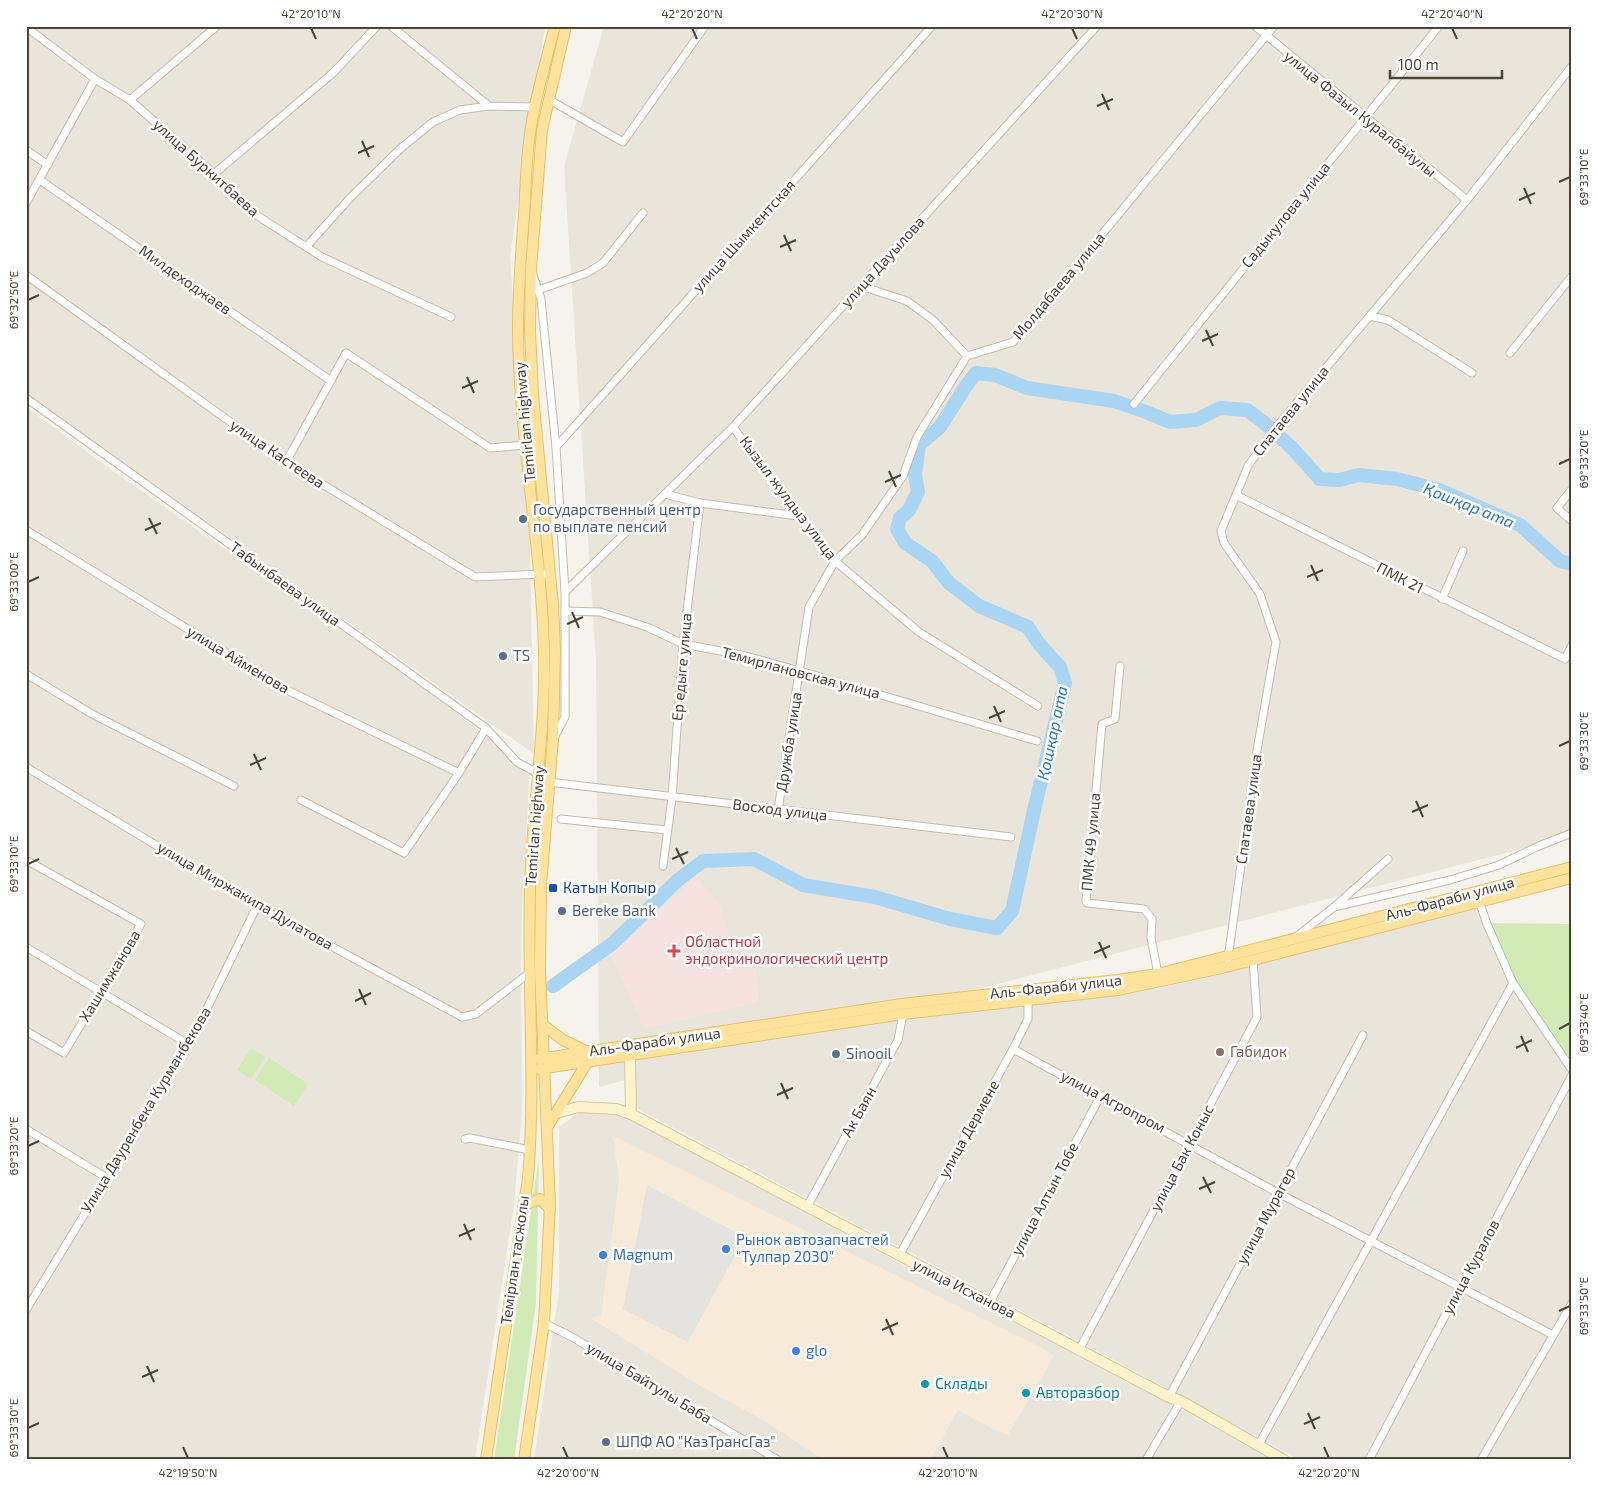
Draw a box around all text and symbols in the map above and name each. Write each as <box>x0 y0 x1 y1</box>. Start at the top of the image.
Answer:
text: 42°20'10"N <box>281 6 341 20</box>
text: 42°20'20"N <box>661 6 723 20</box>
text: 42°20'30"N <box>1041 6 1103 20</box>
text: 42°20'40"N <box>1421 6 1483 20</box>
street label: улица Фазыл Куралбайулы <box>1280 46 1440 181</box>
scale bar <box>1390 48 1503 80</box>
text: 100 m <box>1398 55 1439 73</box>
street label: улица Буркитбаева <box>149 115 263 220</box>
text: 69°33'10"E <box>1576 148 1590 205</box>
street label: Садыкулова улица <box>1237 158 1334 271</box>
street label: улица Шымкентская <box>688 175 799 296</box>
street label: улица Дауылова <box>837 212 929 311</box>
street label: Молдабаева улица <box>1008 228 1109 343</box>
street label: Милдеходжаев <box>136 241 235 318</box>
text: 69°32'50"E <box>6 270 20 329</box>
street label: Temirlan highway <box>510 361 538 483</box>
street label: Спатаева улица <box>1248 362 1333 460</box>
street label: улица Кастеева <box>226 415 328 492</box>
text: 69°33'20"E <box>1576 429 1590 488</box>
street label: Кызыл жулдыз улица <box>736 432 841 563</box>
water label: Қошқар ата <box>1421 478 1517 531</box>
place label: Государственный центр по выплате пенсий <box>533 500 701 535</box>
marker: Государственный центр по выплате пенсий <box>517 513 529 525</box>
street label: Табынбаева улица <box>226 537 344 630</box>
text: 69°33'00"E <box>6 552 20 612</box>
street label: ПМК 21 <box>1374 558 1427 596</box>
street label: Ер едыге улица <box>667 612 696 722</box>
street label: улица Айменова <box>183 621 293 698</box>
street label: Темирлановская улица <box>720 642 882 703</box>
place label: TS <box>513 646 530 664</box>
marker: TS <box>497 650 509 662</box>
water label: Қошқар ата <box>1032 684 1071 782</box>
street label: Дружба улица <box>771 691 806 793</box>
text: 69°33'30"E <box>1576 711 1590 770</box>
street label: Спатаева улица <box>1231 753 1266 865</box>
street label: Temirlan highway <box>521 765 547 887</box>
street label: ПМК 49 улица <box>1077 792 1104 892</box>
street label: Восход улица <box>732 794 829 825</box>
text: 69°33'10"E <box>6 835 20 892</box>
street label: улица Миржакипа Дулатова <box>154 837 337 954</box>
street label: Аль-Фараби улица <box>1383 872 1516 925</box>
place label: Катын Копыр <box>563 878 656 896</box>
marker: Катын Копыр <box>547 882 559 894</box>
place label: Bereke Bank <box>572 901 656 919</box>
marker: Bereke Bank <box>556 905 568 917</box>
street label: Хашимжанова <box>75 926 144 1025</box>
place label: Областной эндокринологический центр <box>685 932 888 967</box>
marker: Областной эндокринологический центр <box>667 944 681 958</box>
street label: Аль-Фараби улица <box>989 970 1123 1003</box>
text: 69°33'40"E <box>1576 993 1590 1053</box>
street label: Улица Дауренбека Курманбекова <box>76 1003 215 1216</box>
street label: Аль-Фараби улица <box>588 1023 722 1060</box>
place label: Габидок <box>1230 1042 1287 1060</box>
place label: Sinooil <box>846 1044 893 1062</box>
marker: Габидок <box>1214 1046 1226 1058</box>
marker: Sinooil <box>830 1048 842 1060</box>
street label: улица Агропром <box>1058 1066 1169 1137</box>
street label: улица Дермене <box>934 1077 1003 1181</box>
street label: Ак Баян <box>837 1083 879 1140</box>
street label: улица Бак Коныс <box>1145 1101 1218 1214</box>
text: 69°33'20"E <box>6 1116 20 1175</box>
street label: улица Алтын Тобе <box>1007 1139 1082 1259</box>
street label: улица Мурагер <box>1232 1164 1299 1267</box>
street label: Темірлан тасжолы <box>496 1194 532 1326</box>
street label: улица Куралов <box>1438 1216 1503 1317</box>
place label: Рынок автозапчастей "Тулпар 2030" <box>736 1230 889 1266</box>
marker: Рынок автозапчастей "Тулпар 2030" <box>720 1243 732 1255</box>
place label: Magnum <box>613 1245 673 1263</box>
marker: Magnum <box>597 1249 609 1261</box>
street label: улица Исханова <box>910 1254 1019 1323</box>
text: 69°33'50"E <box>1576 1276 1590 1335</box>
street label: улица Байтулы Баба <box>583 1338 715 1428</box>
place label: glo <box>806 1341 827 1359</box>
marker: glo <box>790 1345 802 1357</box>
place label: Склады <box>935 1374 988 1392</box>
marker: Склады <box>919 1378 931 1390</box>
place label: Авторазбор <box>1036 1383 1120 1401</box>
marker: Авторазбор <box>1020 1387 1032 1399</box>
text: 69°33'30"E <box>6 1398 20 1457</box>
place label: ШПФ АО "КазТрансГаз" <box>616 1432 776 1450</box>
marker: ШПФ АО "КазТрансГаз" <box>600 1436 612 1448</box>
text: 42°19'50"N <box>159 1465 218 1479</box>
text: 42°20'00"N <box>537 1465 599 1479</box>
text: 42°20'10"N <box>918 1465 978 1479</box>
text: 42°20'20"N <box>1298 1465 1360 1479</box>

